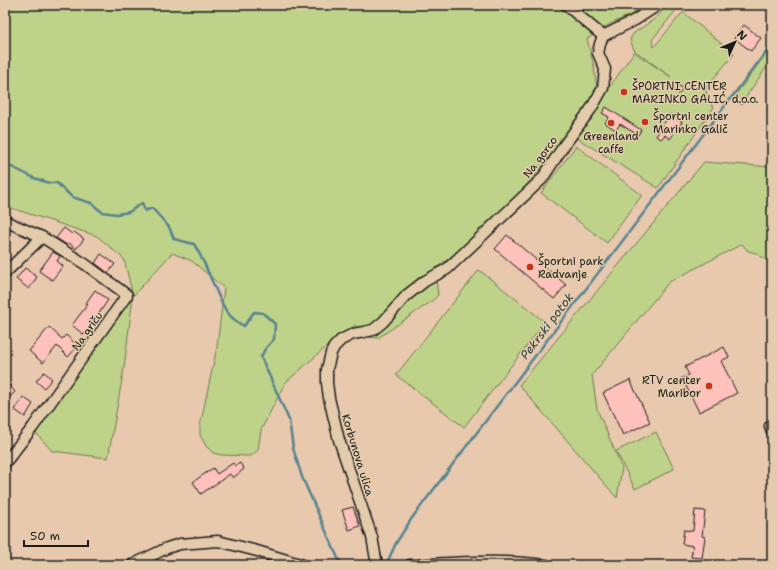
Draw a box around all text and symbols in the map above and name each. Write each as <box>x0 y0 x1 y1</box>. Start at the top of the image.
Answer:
north arrow <box>715 22 755 62</box>
text: N <box>733 27 750 44</box>
place label: ŠPORTNI CENTER MARINKO GALIĆ, d.o.o. <box>632 78 759 107</box>
marker: ŠPORTNI CENTER MARINKO GALIĆ, d.o.o. <box>619 87 629 97</box>
place label: Športni center Marinko Galič <box>653 108 728 137</box>
marker: Športni center Marinko Galič <box>640 117 650 127</box>
marker: Greenland caffe <box>606 118 616 128</box>
place label: Greenland caffe <box>583 129 639 157</box>
street label: Na gorco <box>520 133 561 181</box>
place label: Športni park Radvanje <box>538 253 604 282</box>
marker: Športni park Radvanje <box>525 262 535 272</box>
water label: Pekrski potok <box>517 289 577 362</box>
street label: Na griču <box>68 309 106 354</box>
place label: RTV center Maribor <box>642 373 701 401</box>
marker: RTV center Maribor <box>704 381 714 391</box>
street label: Korbunova ulica <box>338 412 377 498</box>
scale bar <box>24 522 88 548</box>
text: 50 m <box>30 528 60 544</box>

